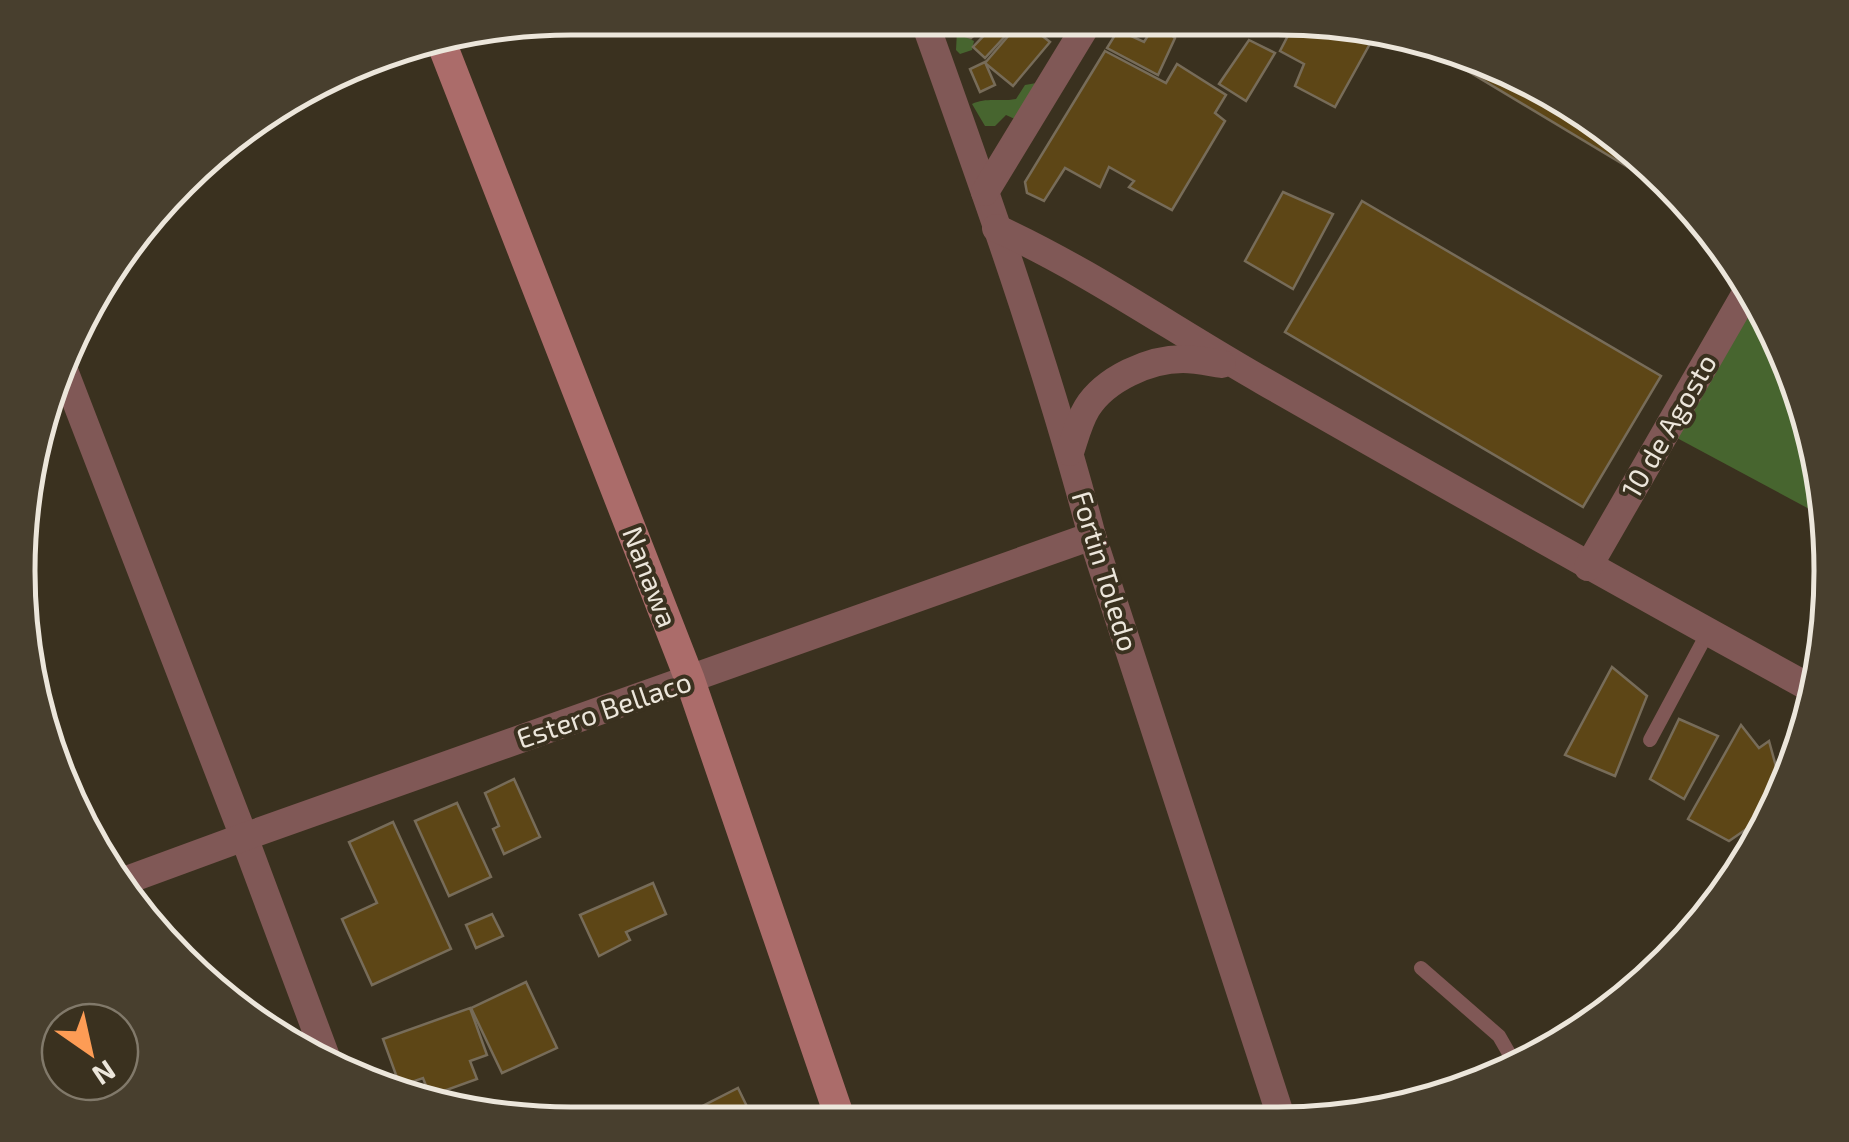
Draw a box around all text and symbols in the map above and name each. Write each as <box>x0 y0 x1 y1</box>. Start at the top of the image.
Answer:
street label: 10 de Agosto <box>1613 347 1723 504</box>
street label: Fortin Toledo <box>1065 487 1146 655</box>
street label: Nanawa <box>616 521 686 632</box>
street label: Estero Bellaco <box>512 663 695 755</box>
north arrow <box>40 1002 140 1102</box>
text: N <box>87 1054 122 1093</box>

